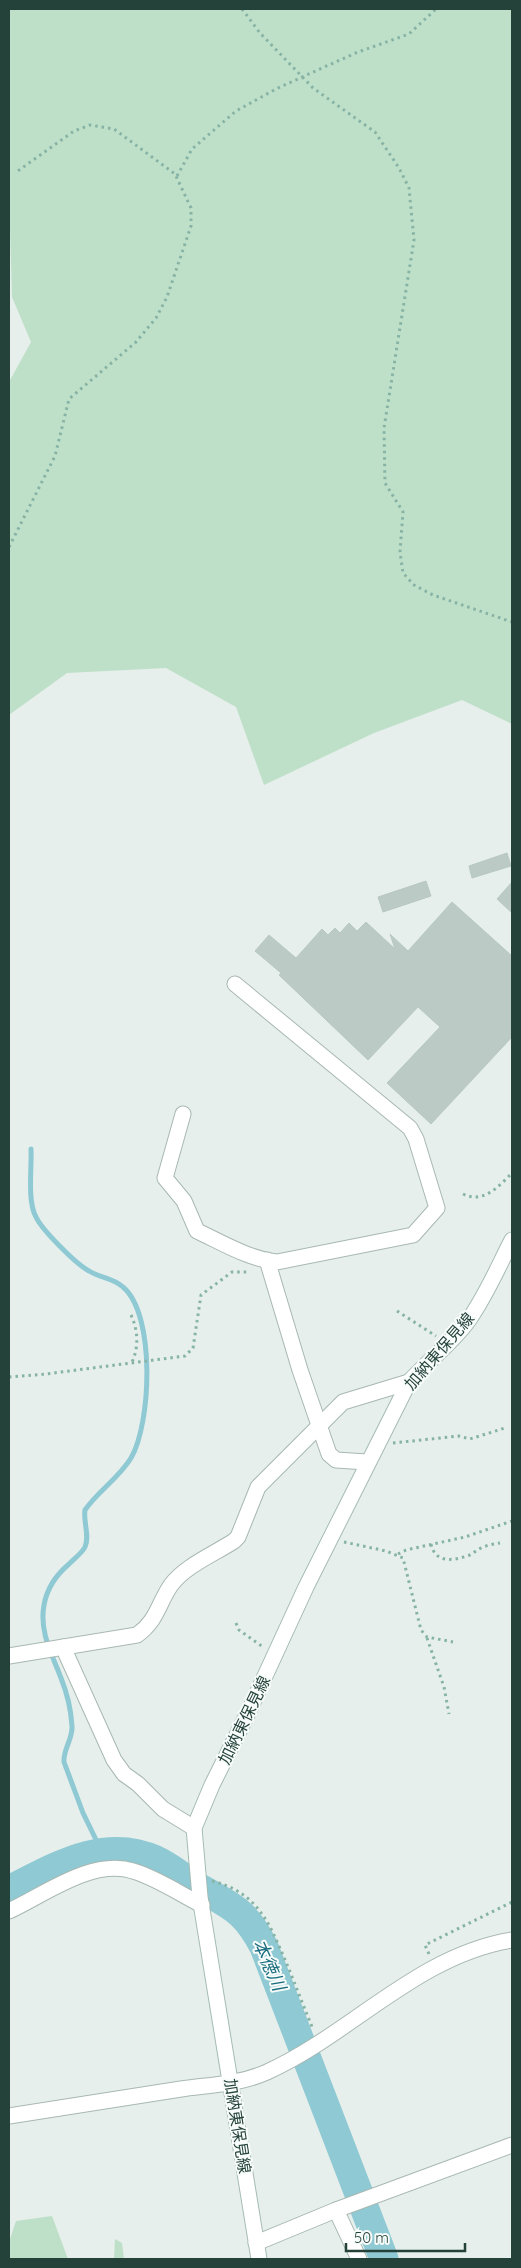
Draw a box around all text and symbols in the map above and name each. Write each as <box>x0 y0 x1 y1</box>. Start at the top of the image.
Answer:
street label: 加納東保見線 <box>400 1308 478 1394</box>
street label: 加納東保見線 <box>214 1672 274 1768</box>
water label: 本徳川 <box>248 1935 292 1996</box>
street label: 加納東保見線 <box>221 2077 255 2175</box>
scale bar <box>346 2220 465 2252</box>
text: 50 m <box>354 2228 389 2247</box>

